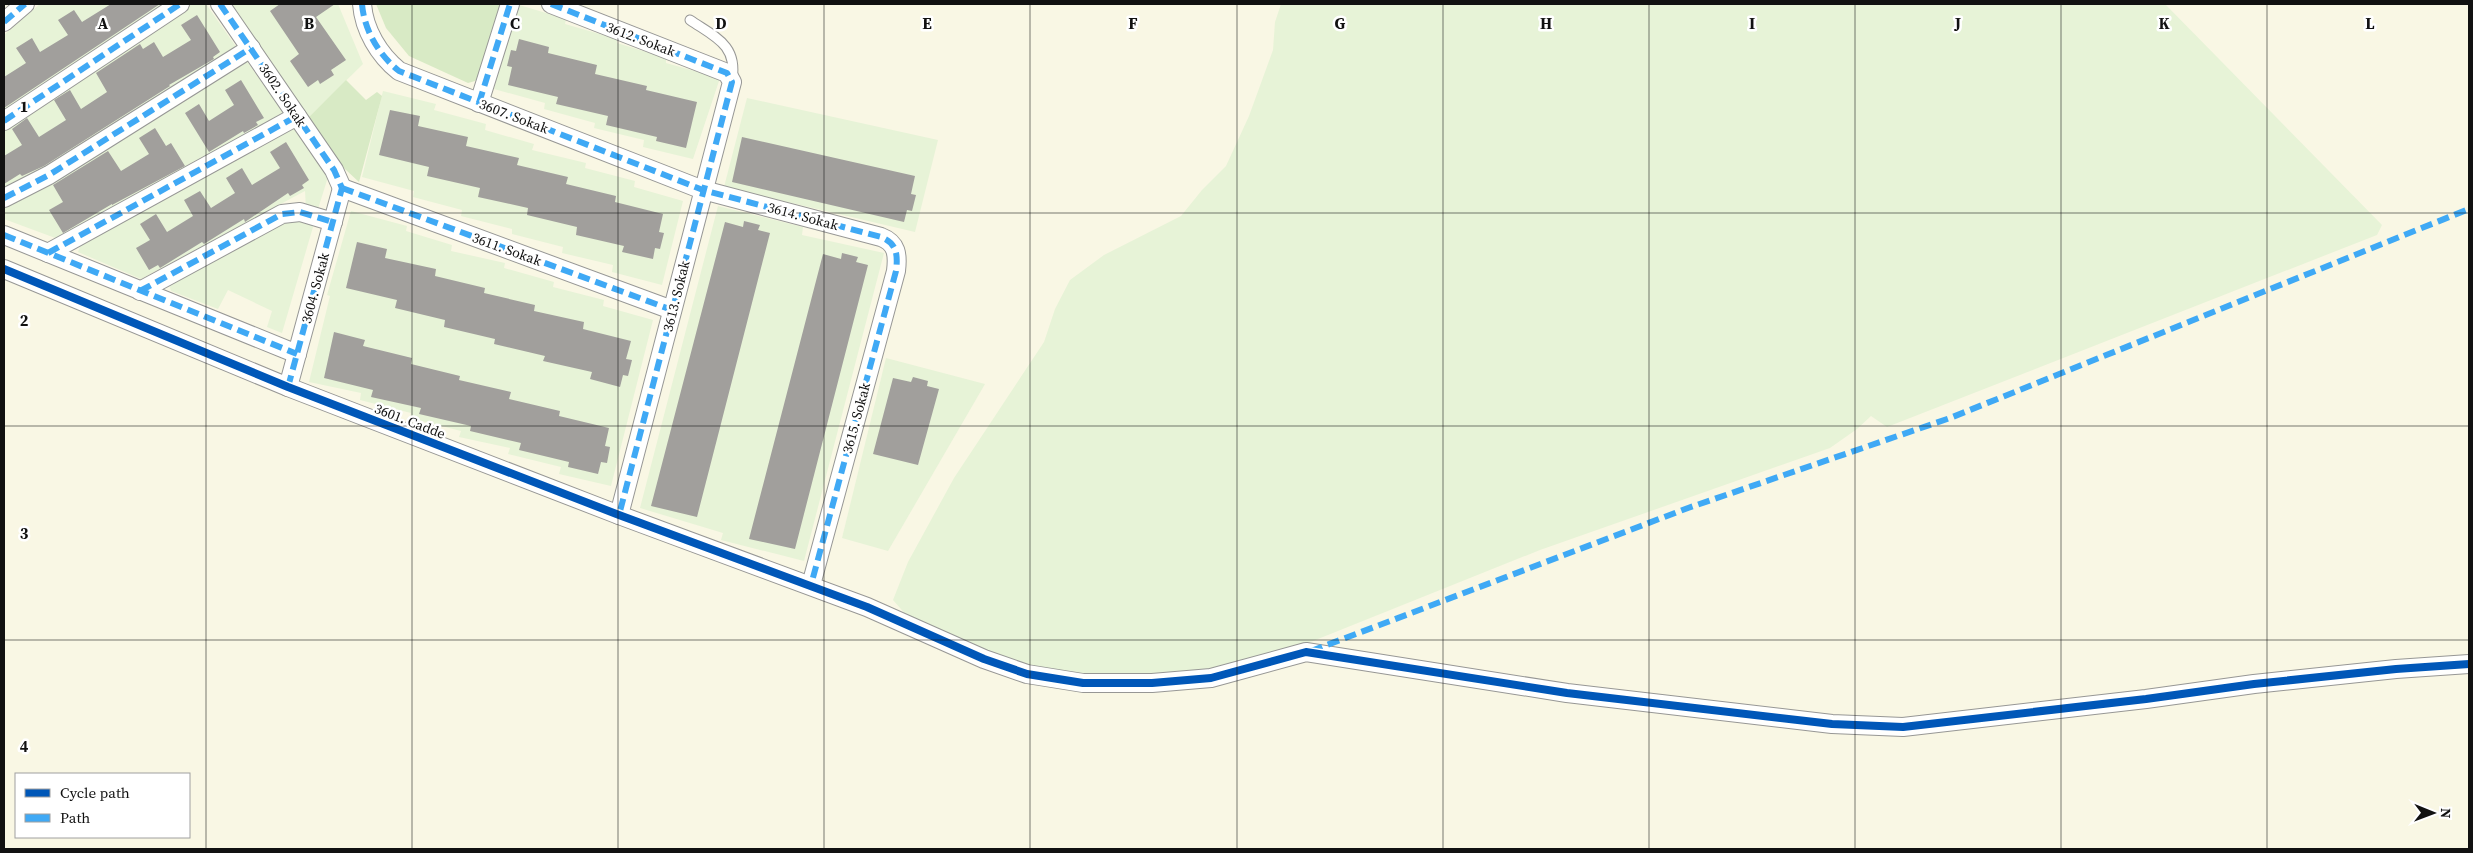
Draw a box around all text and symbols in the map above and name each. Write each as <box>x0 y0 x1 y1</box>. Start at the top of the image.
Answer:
text: A <box>98 12 109 34</box>
text: B <box>304 12 315 34</box>
text: C <box>510 12 520 34</box>
text: D <box>715 12 727 34</box>
text: E <box>922 12 932 34</box>
text: F <box>1128 12 1138 34</box>
text: G <box>1335 12 1346 34</box>
text: H <box>1540 12 1552 34</box>
text: I <box>1749 12 1755 34</box>
text: J <box>1954 12 1961 34</box>
text: K <box>2158 12 2170 34</box>
text: L <box>2365 12 2375 34</box>
street label: 3612. Sokak <box>604 17 679 61</box>
street label: 3602. Sokak <box>254 59 312 131</box>
street label: 3607. Sokak <box>477 94 552 138</box>
text: 1 <box>20 95 28 117</box>
street label: 3614. Sokak <box>765 197 841 235</box>
street label: 3611. Sokak <box>469 227 545 271</box>
street label: 3604. Sokak <box>296 250 334 326</box>
street label: 3613. Sokak <box>658 258 695 334</box>
text: 2 <box>20 309 29 331</box>
street label: 3615. Sokak <box>837 380 875 456</box>
street label: 3601. Cadde <box>372 398 448 444</box>
text: 3 <box>20 522 29 544</box>
text: 4 <box>20 735 29 757</box>
legend <box>15 773 190 838</box>
text: Cycle path <box>60 782 130 803</box>
north arrow <box>2408 788 2458 838</box>
text: Path <box>60 807 90 828</box>
text: N <box>2436 808 2456 819</box>

